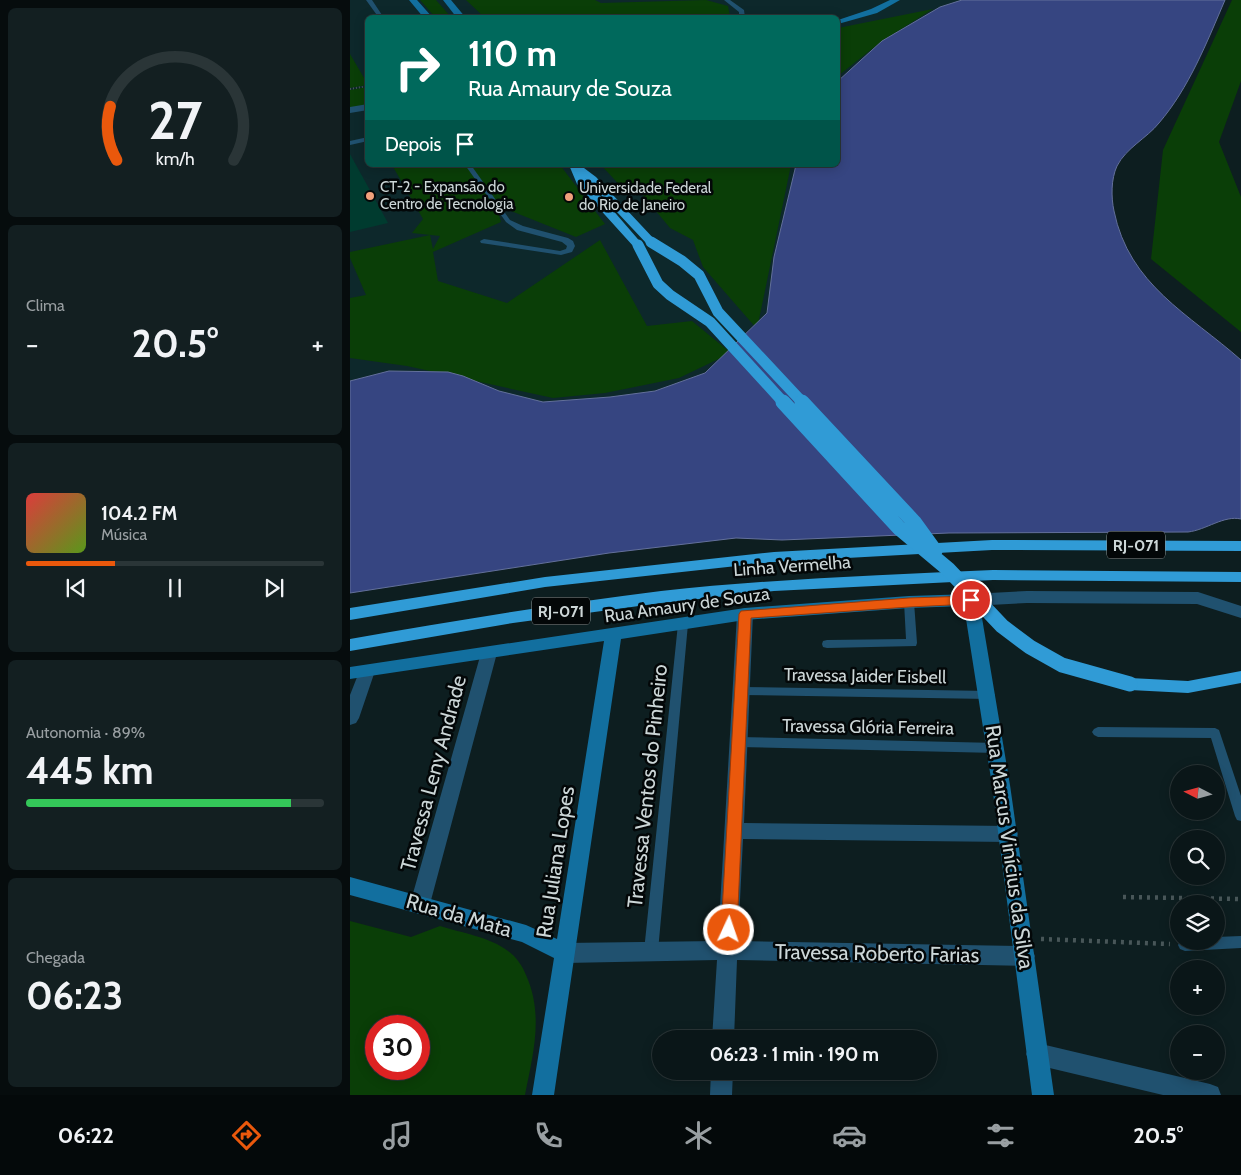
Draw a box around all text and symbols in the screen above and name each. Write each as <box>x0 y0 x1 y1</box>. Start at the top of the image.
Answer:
text: 110 m <box>468 32 557 75</box>
icon: right <box>385 35 450 100</box>
text: Rua Amaury de Souza <box>468 75 672 102</box>
text: 27 <box>148 89 202 152</box>
icon: arrive <box>451 130 479 158</box>
text: Depois <box>385 133 441 156</box>
text: km/h <box>155 148 195 169</box>
place label: CT-2 - Expansão do Centro de Tecnologia <box>380 178 514 213</box>
place label: Universidade Federal do Rio de Janeiro <box>579 179 712 214</box>
marker: CT-2 - Expansão do Centro de Tecnologia <box>364 190 376 202</box>
marker: Universidade Federal do Rio de Janeiro <box>563 191 575 203</box>
text: Clima <box>26 296 65 315</box>
text: 20.5° <box>132 320 218 367</box>
text: − <box>26 327 38 361</box>
text: + <box>312 327 324 361</box>
text: 104.2 FM <box>101 502 177 525</box>
text: Música <box>101 525 147 544</box>
road number: RJ-071 <box>1107 532 1165 558</box>
street label: Linha Vermelha <box>732 551 852 581</box>
icon: previous <box>62 574 90 602</box>
icon: pause <box>161 574 189 602</box>
icon: next <box>260 574 288 602</box>
pin <box>950 579 992 621</box>
street label: Rua Amaury de Souza <box>603 582 771 627</box>
icon: arrive <box>957 586 985 614</box>
road number: RJ-071 <box>532 598 590 624</box>
street label: Travessa Ventos do Pinheiro <box>622 663 672 909</box>
street label: Travessa Jaider Eisbell <box>784 664 947 688</box>
street label: Travessa Leny Andrade <box>395 672 471 874</box>
street label: Travessa Glória Ferreira <box>782 715 954 740</box>
text: Autonomia · 89% <box>26 723 145 742</box>
street label: Rua Marcus Vinícius da Silva <box>980 723 1040 971</box>
text: 445 km <box>26 747 154 794</box>
north arrow <box>1170 765 1225 820</box>
map controls <box>1170 765 1225 1080</box>
street label: Rua Juliana Lopes <box>531 784 579 940</box>
button: search <box>1170 830 1225 885</box>
street label: Rua da Mata <box>403 888 515 942</box>
button: layers <box>1170 895 1225 950</box>
position arrow <box>702 903 754 955</box>
street label: Travessa Roberto Farias <box>775 939 980 967</box>
text: Chegada <box>26 948 85 967</box>
button: + <box>1170 960 1225 1015</box>
text: 06:23 <box>26 972 123 1019</box>
speed limit sign: 30 <box>365 1015 430 1080</box>
button: − <box>1170 1025 1225 1080</box>
text: 06:23 · 1 min · 190 m <box>710 1043 879 1066</box>
icon: directions <box>229 1118 264 1153</box>
icon: music <box>380 1118 415 1153</box>
icon: phone <box>531 1118 566 1153</box>
icon: climate <box>681 1118 716 1153</box>
icon: car <box>832 1118 867 1153</box>
icon: filters <box>983 1118 1018 1153</box>
text: 06:22 <box>58 1122 114 1149</box>
text: 20.5° <box>1133 1122 1183 1149</box>

